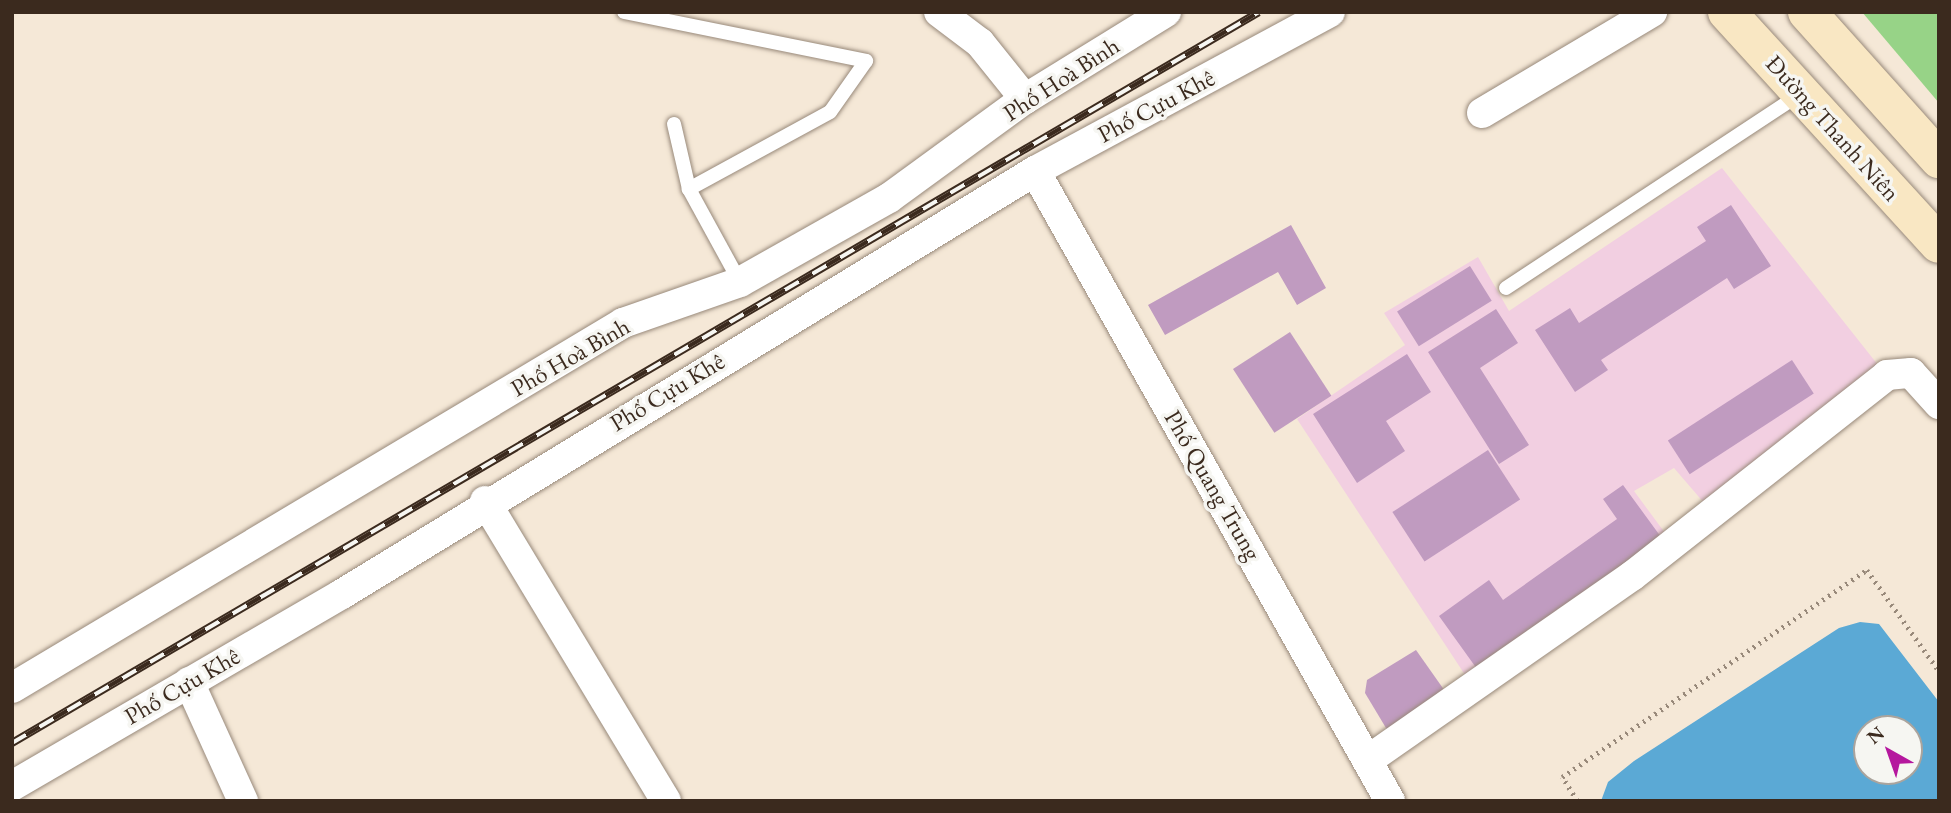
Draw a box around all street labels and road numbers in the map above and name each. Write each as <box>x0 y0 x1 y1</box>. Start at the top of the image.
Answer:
street label: Phố Hoà Bình <box>998 31 1124 127</box>
street label: Đường Thanh Niên <box>1760 49 1906 207</box>
street label: Phố Cựu Khê <box>1093 63 1219 149</box>
street label: Phố Hoà Bình <box>505 311 635 403</box>
street label: Phố Cựu Khê <box>605 347 729 437</box>
street label: Phố Quang Trung <box>1158 405 1268 565</box>
street label: Phố Cựu Khê <box>119 641 245 731</box>

